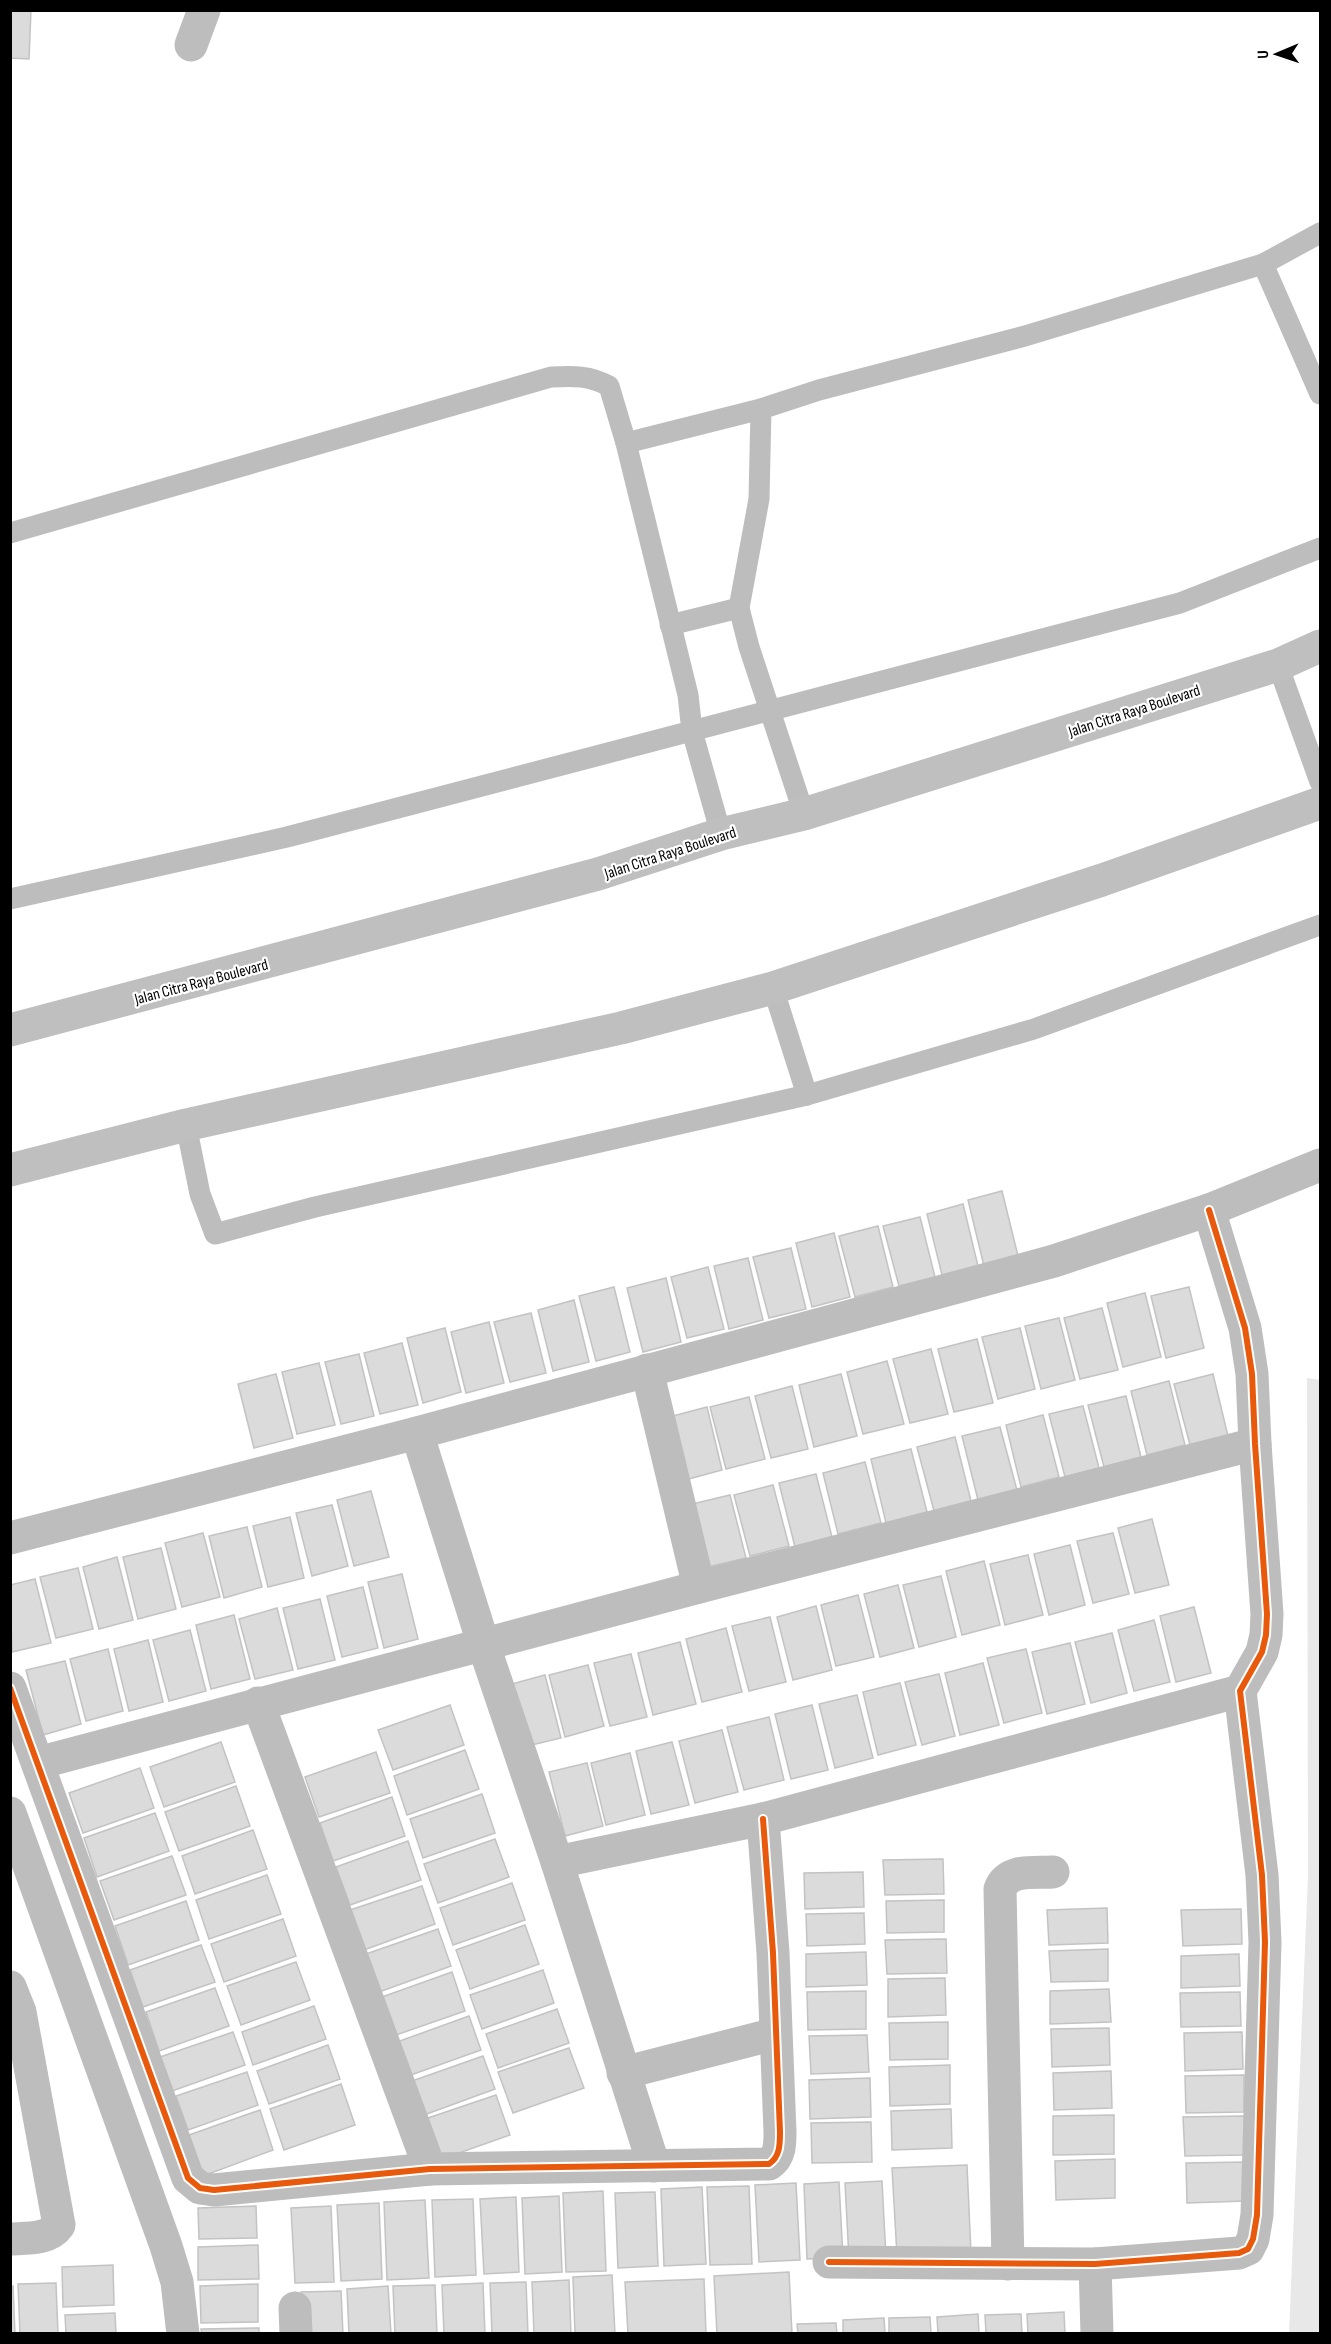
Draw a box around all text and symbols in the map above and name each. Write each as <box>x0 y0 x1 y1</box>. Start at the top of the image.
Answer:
north arrow <box>1247 24 1307 84</box>
text: U <box>1254 50 1273 59</box>
street label: Jalan Citra Raya Boulevard <box>1065 681 1203 742</box>
street label: Jalan Citra Raya Boulevard <box>601 823 739 884</box>
street label: Jalan Citra Raya Boulevard <box>132 955 270 1010</box>

